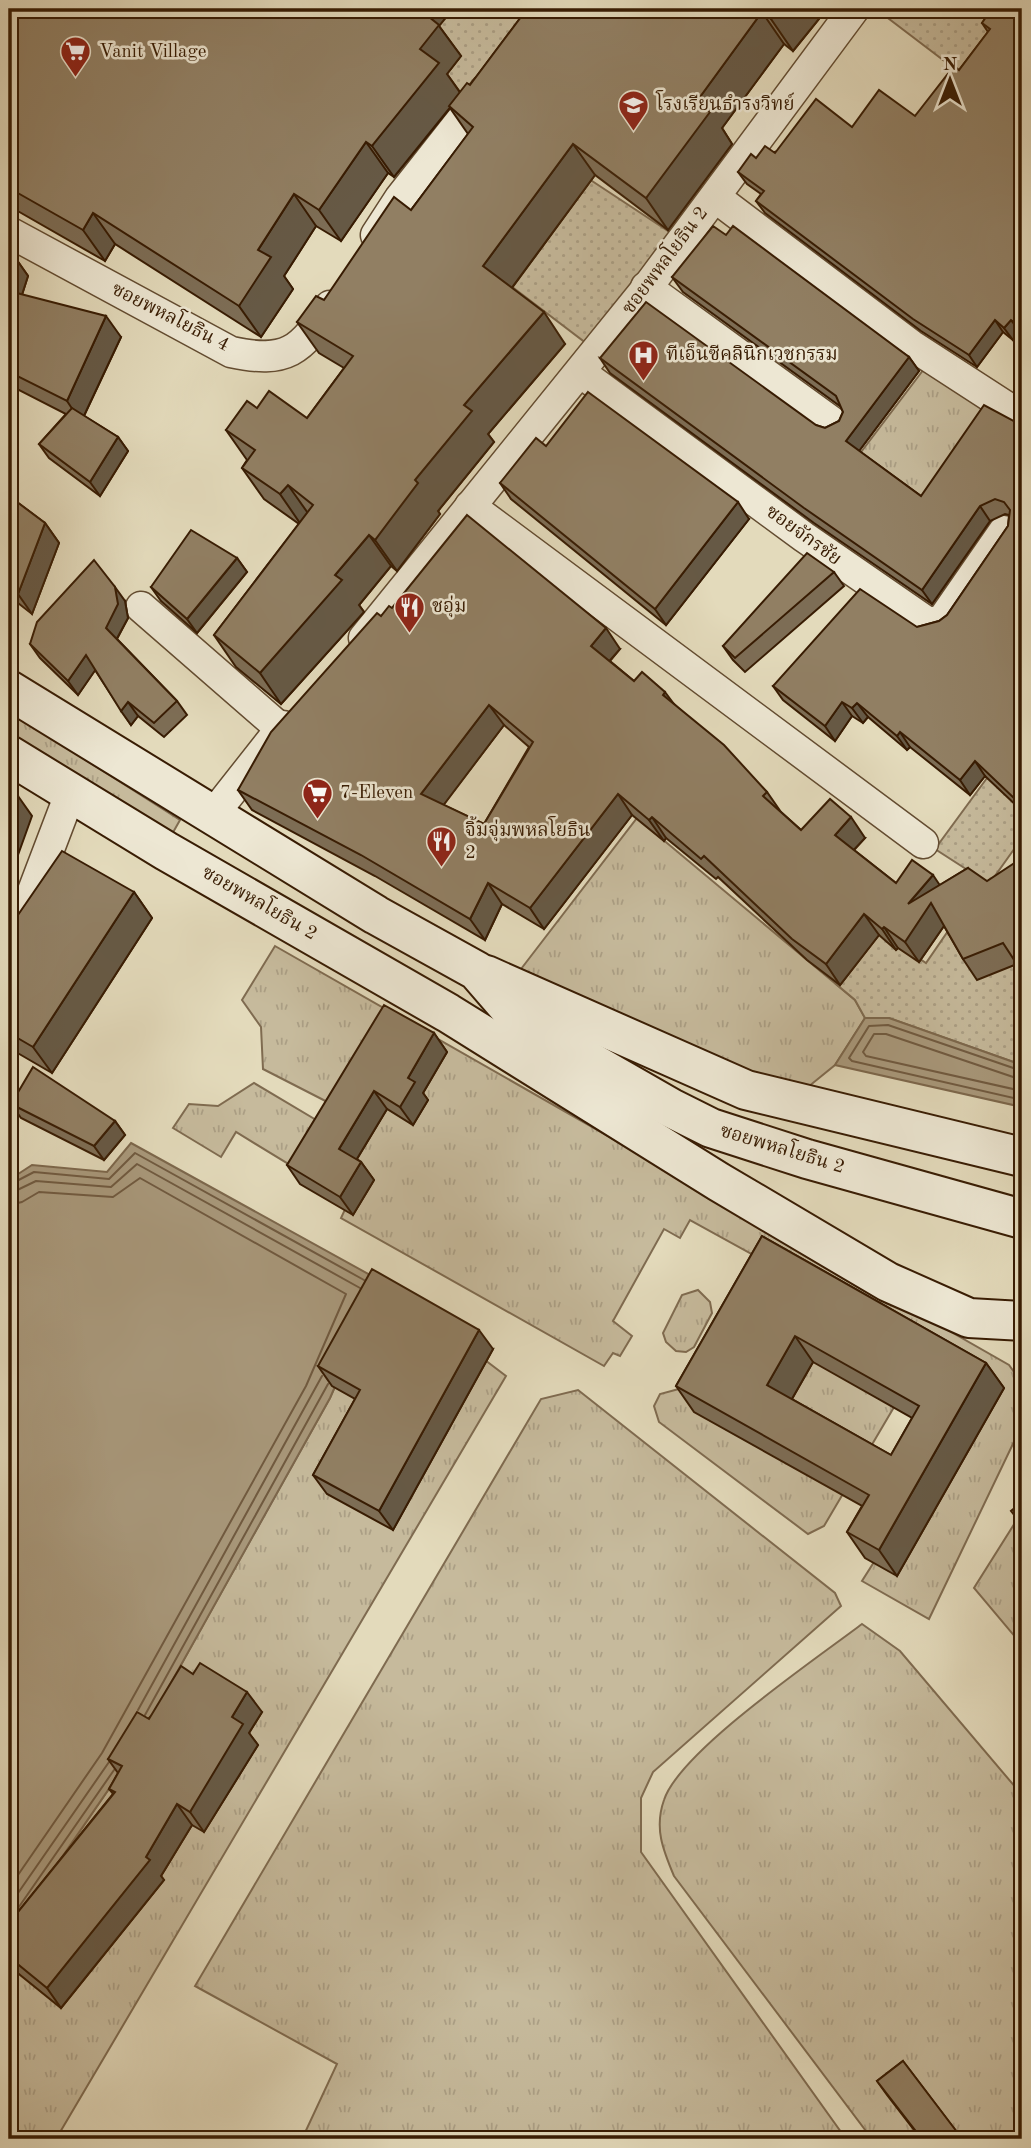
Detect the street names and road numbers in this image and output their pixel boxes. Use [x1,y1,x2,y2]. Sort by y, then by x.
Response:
street label: ซอยพหลโยธิน 2 [614,199,712,318]
street label: ซอยพหลโยธิน 4 [108,274,235,356]
street label: ซอยจักรชัย [762,501,845,570]
street label: ซอยพหลโยธิน 2 [198,857,323,945]
street label: ซอยพหลโยธิน 2 [717,1115,849,1178]

